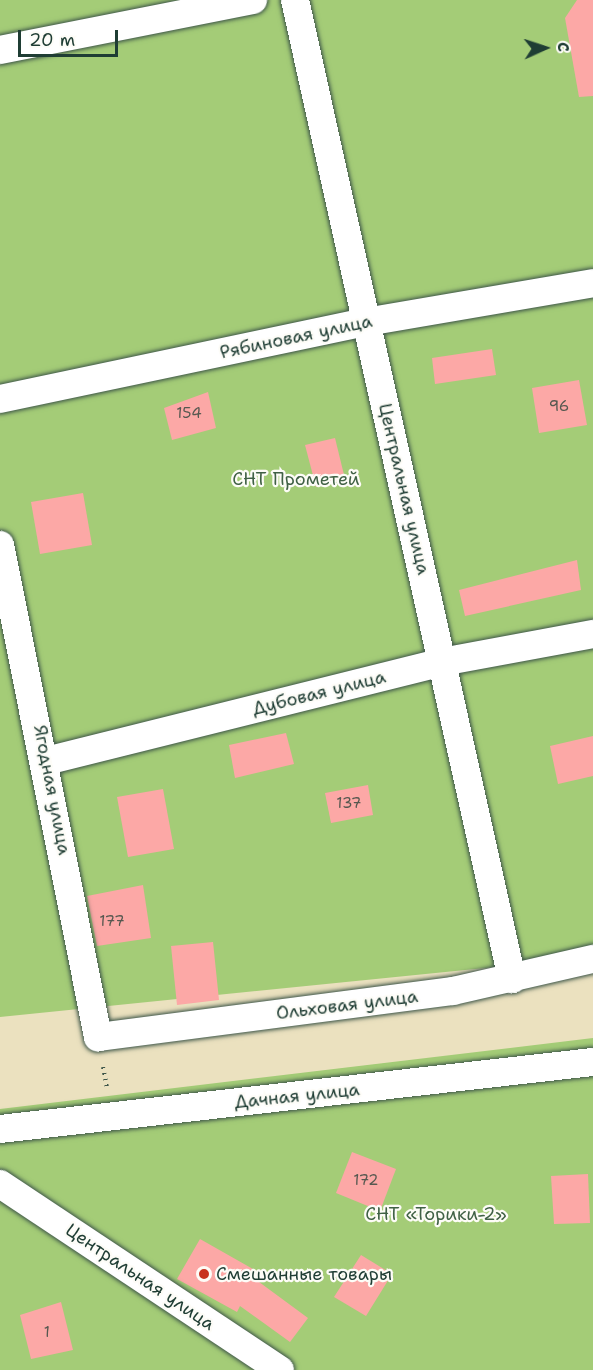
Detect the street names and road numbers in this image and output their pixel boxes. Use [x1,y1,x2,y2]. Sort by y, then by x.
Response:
street label: Рябиновая улица [218,310,374,364]
street label: Центральная улица [374,401,434,577]
street label: Дубовая улица [250,666,388,720]
street label: Ягодная улица [29,723,75,857]
street label: Ольховая улица [275,986,419,1024]
street label: Дачная улица [233,1079,361,1113]
street label: Центральная улица [61,1219,219,1335]

